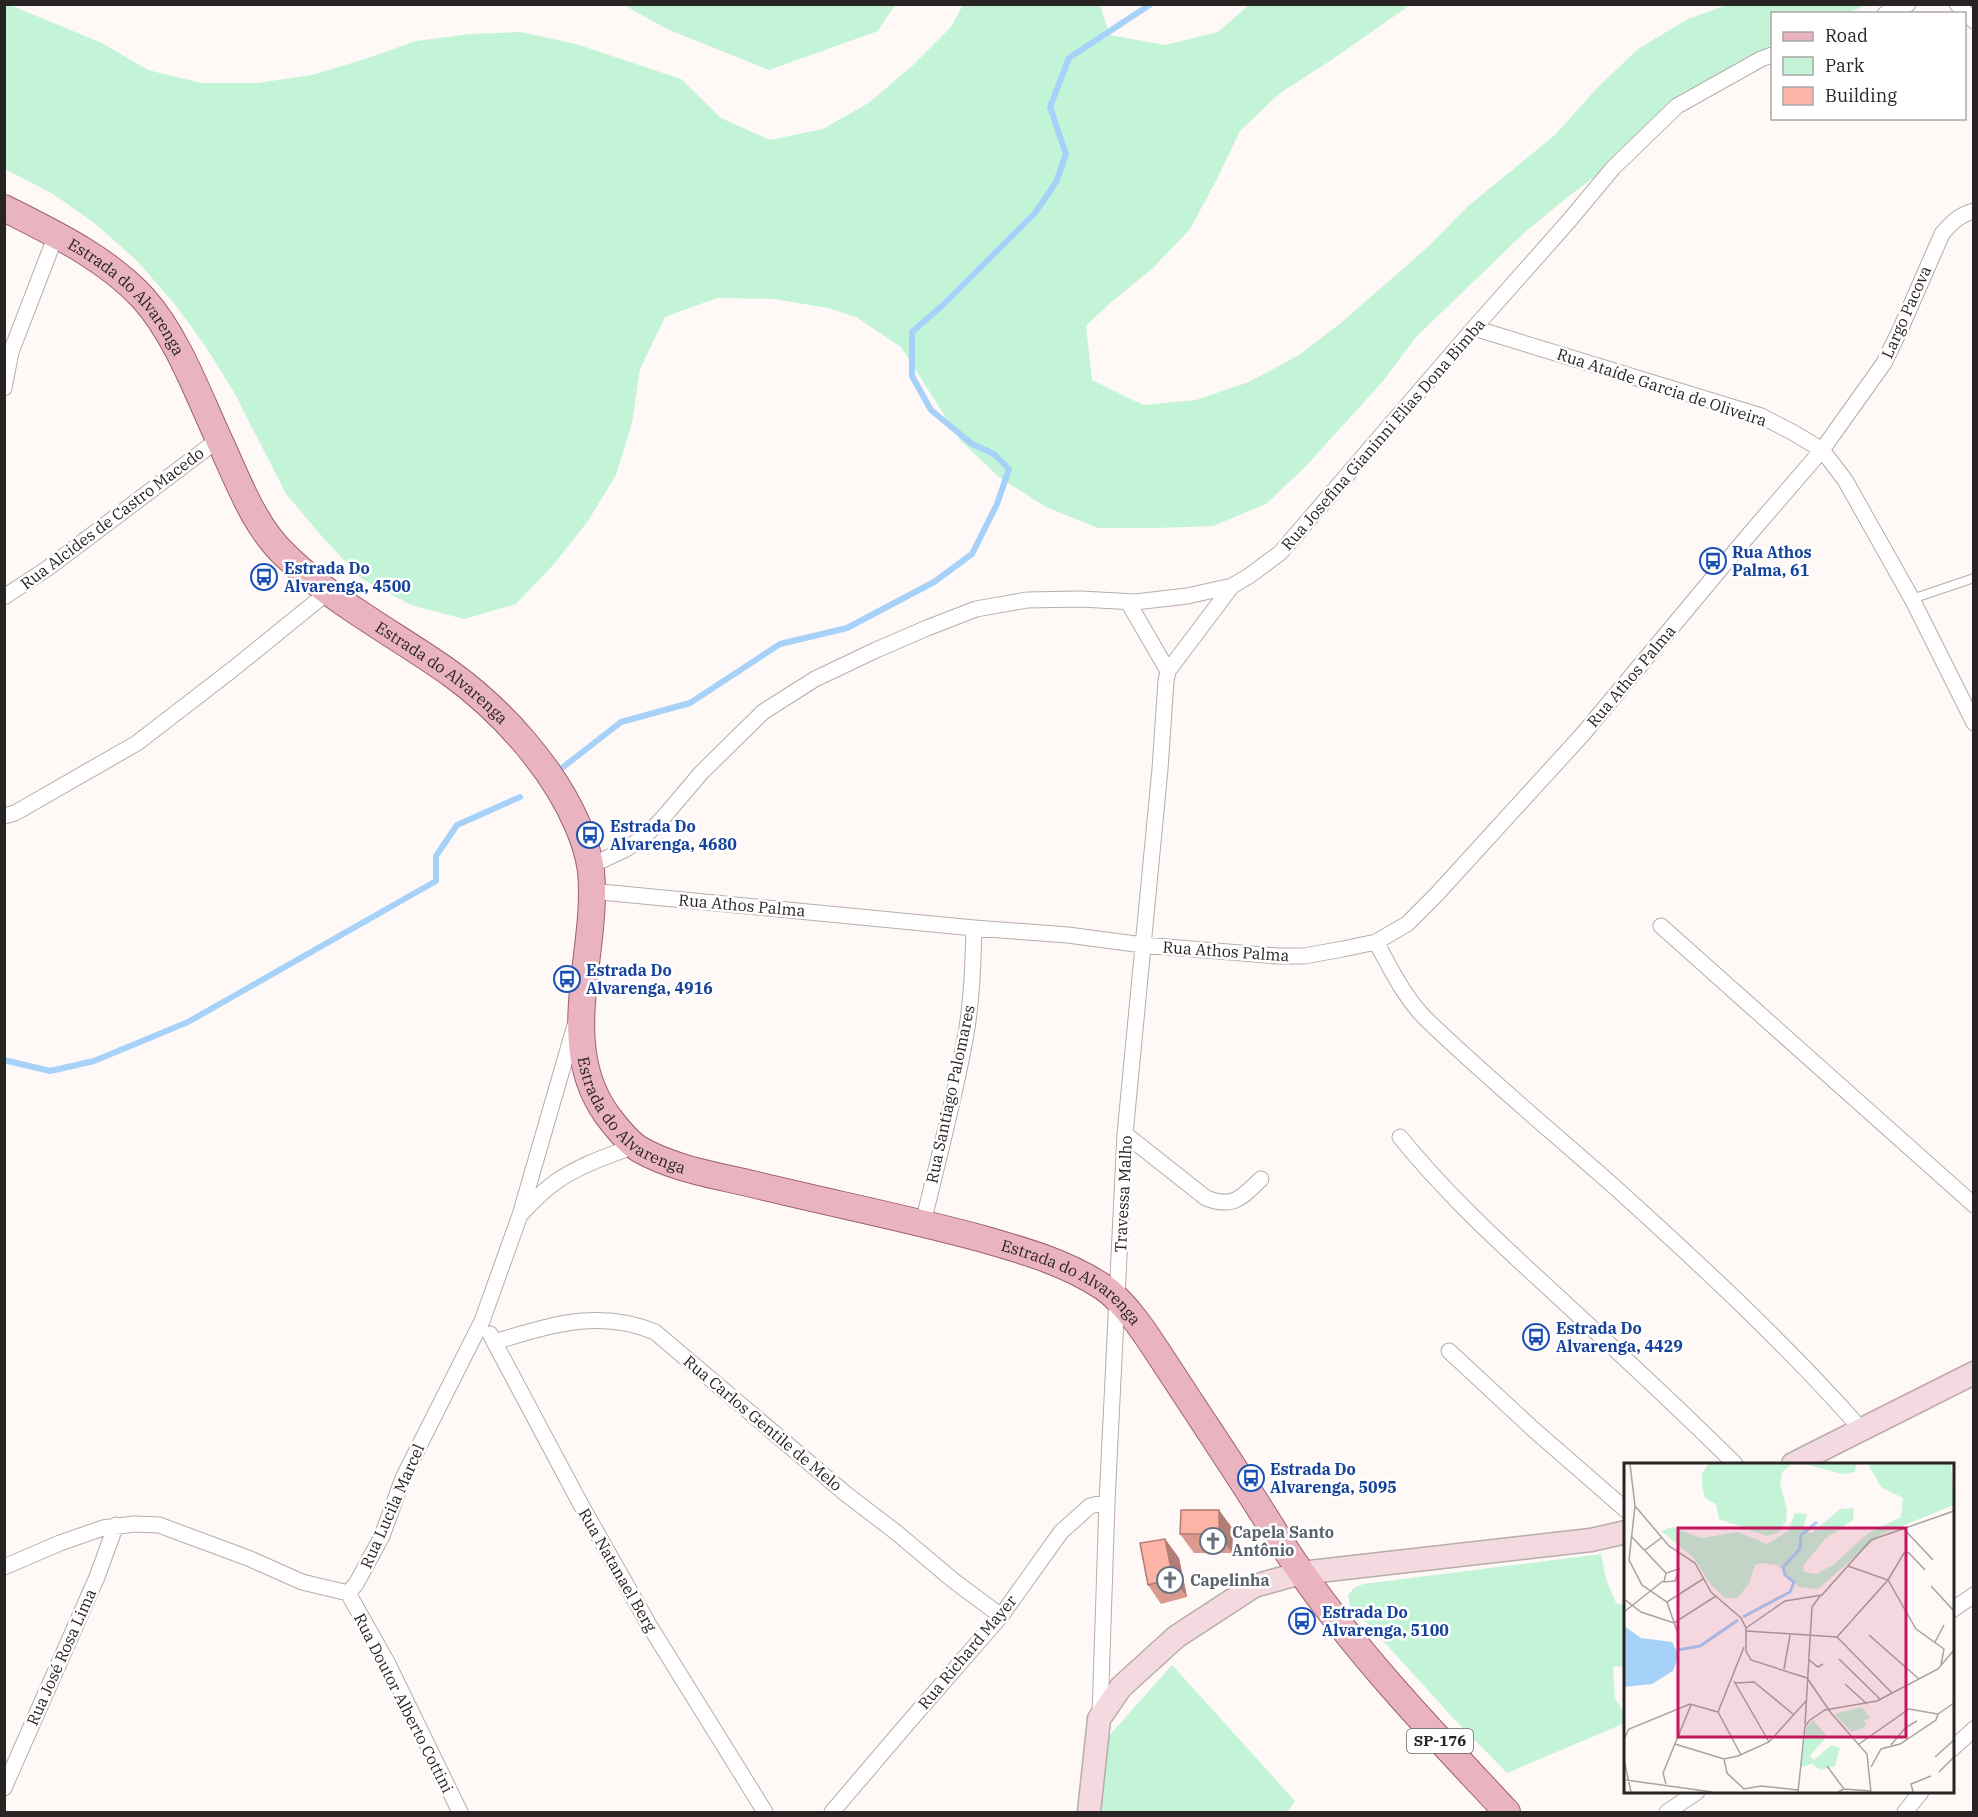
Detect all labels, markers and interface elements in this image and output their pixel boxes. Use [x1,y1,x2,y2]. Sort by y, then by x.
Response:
legend [1771,12,1966,120]
text: Road [1825,24,1868,47]
text: Park [1825,54,1865,77]
text: Building [1825,84,1897,107]
street label: Estrada do Alvarenga [64,234,189,359]
street label: Largo Pacova [1877,262,1935,361]
street label: Rua Josefina Gianinni Elias Dona Bimba [1277,314,1489,554]
street label: Rua Ataíde Garcia de Oliveira [1554,344,1770,431]
street label: Rua Alcides de Castro Macedo [16,443,208,593]
place label: Rua Athos Palma, 61 [1732,542,1812,580]
bus stop icon: Rua Athos Palma, 61 [1698,546,1728,576]
place label: Estrada Do Alvarenga, 4500 [284,558,411,596]
bus stop icon: Estrada Do Alvarenga, 4500 [249,562,279,592]
street label: Estrada do Alvarenga [372,617,512,728]
street label: Rua Athos Palma [1582,621,1680,731]
place label: Estrada Do Alvarenga, 4680 [610,816,737,854]
bus stop icon: Estrada Do Alvarenga, 4680 [575,820,605,850]
street label: Rua Athos Palma [678,889,807,921]
street label: Rua Athos Palma [1162,937,1290,965]
place label: Estrada Do Alvarenga, 4916 [586,960,713,998]
bus stop icon: Estrada Do Alvarenga, 4916 [552,964,582,994]
street label: Rua Santiago Palomares [921,1003,979,1185]
street label: Estrada do Alvarenga [574,1055,688,1178]
street label: Travessa Malho [1110,1135,1136,1253]
street label: Estrada do Alvarenga [999,1235,1146,1329]
place label: Estrada Do Alvarenga, 4429 [1556,1318,1683,1356]
bus stop icon: Estrada Do Alvarenga, 4429 [1521,1322,1551,1352]
street label: Rua Carlos Gentile de Melo [680,1351,846,1495]
street label: Rua Lucila Marcel [356,1441,428,1571]
place label: Estrada Do Alvarenga, 5095 [1270,1459,1397,1497]
bus stop icon: Estrada Do Alvarenga, 5095 [1236,1463,1266,1493]
inset map [1624,1463,1954,1793]
street label: Rua Natanael Berg [574,1505,662,1636]
place label: Capela Santo Antônio [1232,1522,1334,1560]
church icon: Capela Santo Antônio [1198,1526,1228,1556]
church icon: Capelinha [1155,1565,1185,1595]
place label: Capelinha [1190,1570,1270,1590]
street label: Rua José Rosa Lima [22,1585,100,1728]
street label: Rua Richard Mayer [913,1591,1021,1713]
place label: Estrada Do Alvarenga, 5100 [1322,1602,1449,1640]
bus stop icon: Estrada Do Alvarenga, 5100 [1287,1606,1317,1636]
street label: Rua Doutor Alberto Cottini [350,1610,458,1796]
road number: SP-176 [1407,1729,1473,1753]

